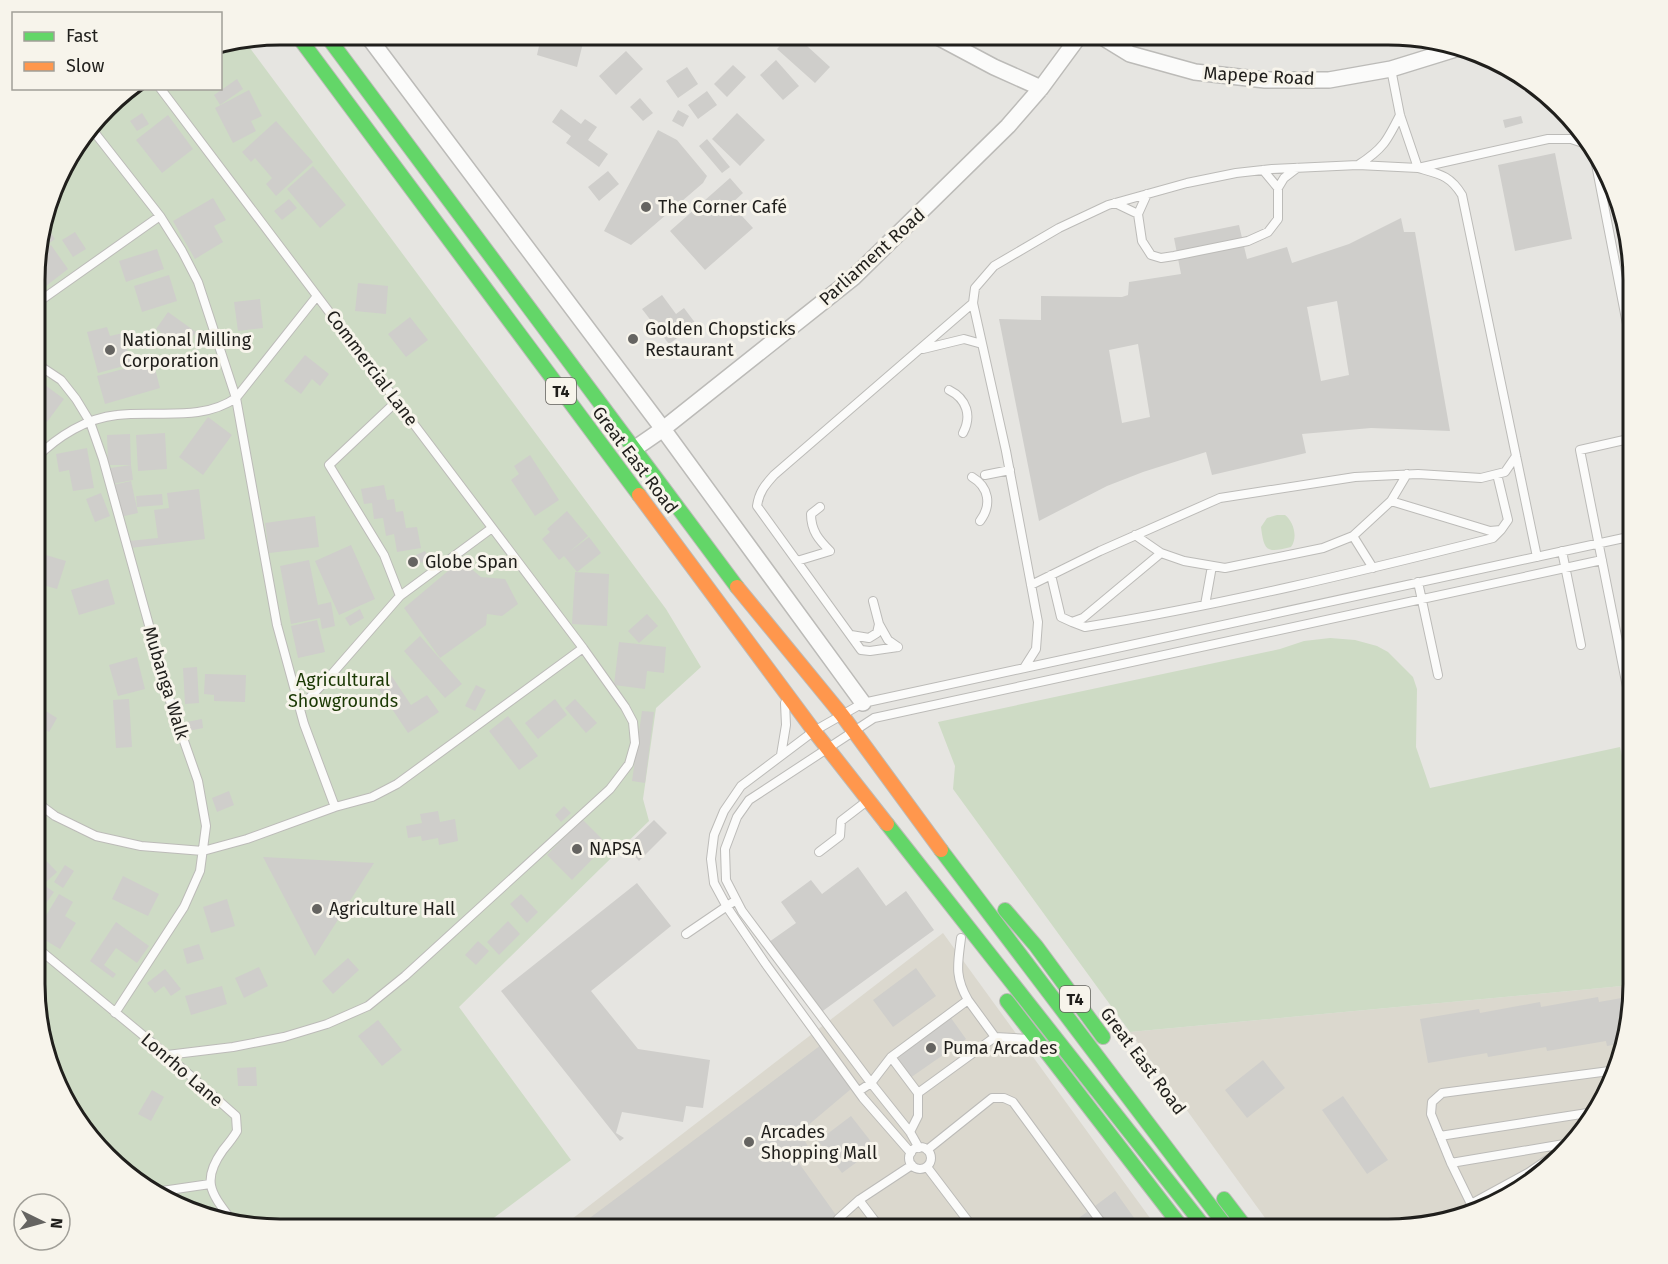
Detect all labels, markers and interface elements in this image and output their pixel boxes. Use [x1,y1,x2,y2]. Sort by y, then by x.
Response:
legend [12,12,222,90]
text: Fast [66,25,99,47]
text: Slow [66,55,105,77]
street label: Mapepe Road [1203,62,1315,90]
place label: The Corner Café [658,196,787,218]
marker: The Corner Café [639,200,653,214]
street label: Parliament Road [815,204,929,310]
street label: Commercial Lane [321,306,423,430]
place label: Golden Chopsticks Restaurant [645,318,796,361]
place label: National Milling Corporation [122,329,252,372]
marker: Golden Chopsticks Restaurant [626,332,640,346]
marker: National Milling Corporation [103,343,117,357]
road number: T4 [546,378,576,404]
street label: Great East Road [587,402,683,518]
place label: Globe Span [425,551,518,573]
marker: Globe Span [406,555,420,569]
street label: Mubanga Walk [138,624,194,743]
park label: Agricultural Showgrounds [288,669,398,712]
place label: NAPSA [589,838,642,860]
marker: NAPSA [570,842,584,856]
place label: Agriculture Hall [329,898,455,920]
marker: Agriculture Hall [310,902,324,916]
road number: T4 [1060,986,1090,1012]
street label: Great East Road [1095,1003,1191,1119]
street label: Lonrho Lane [137,1028,227,1112]
place label: Puma Arcades [943,1037,1057,1059]
marker: Puma Arcades [924,1041,938,1055]
place label: Arcades Shopping Mall [761,1121,877,1164]
marker: Arcades Shopping Mall [742,1135,756,1149]
north arrow [12,1192,72,1252]
text: N [47,1217,66,1229]

